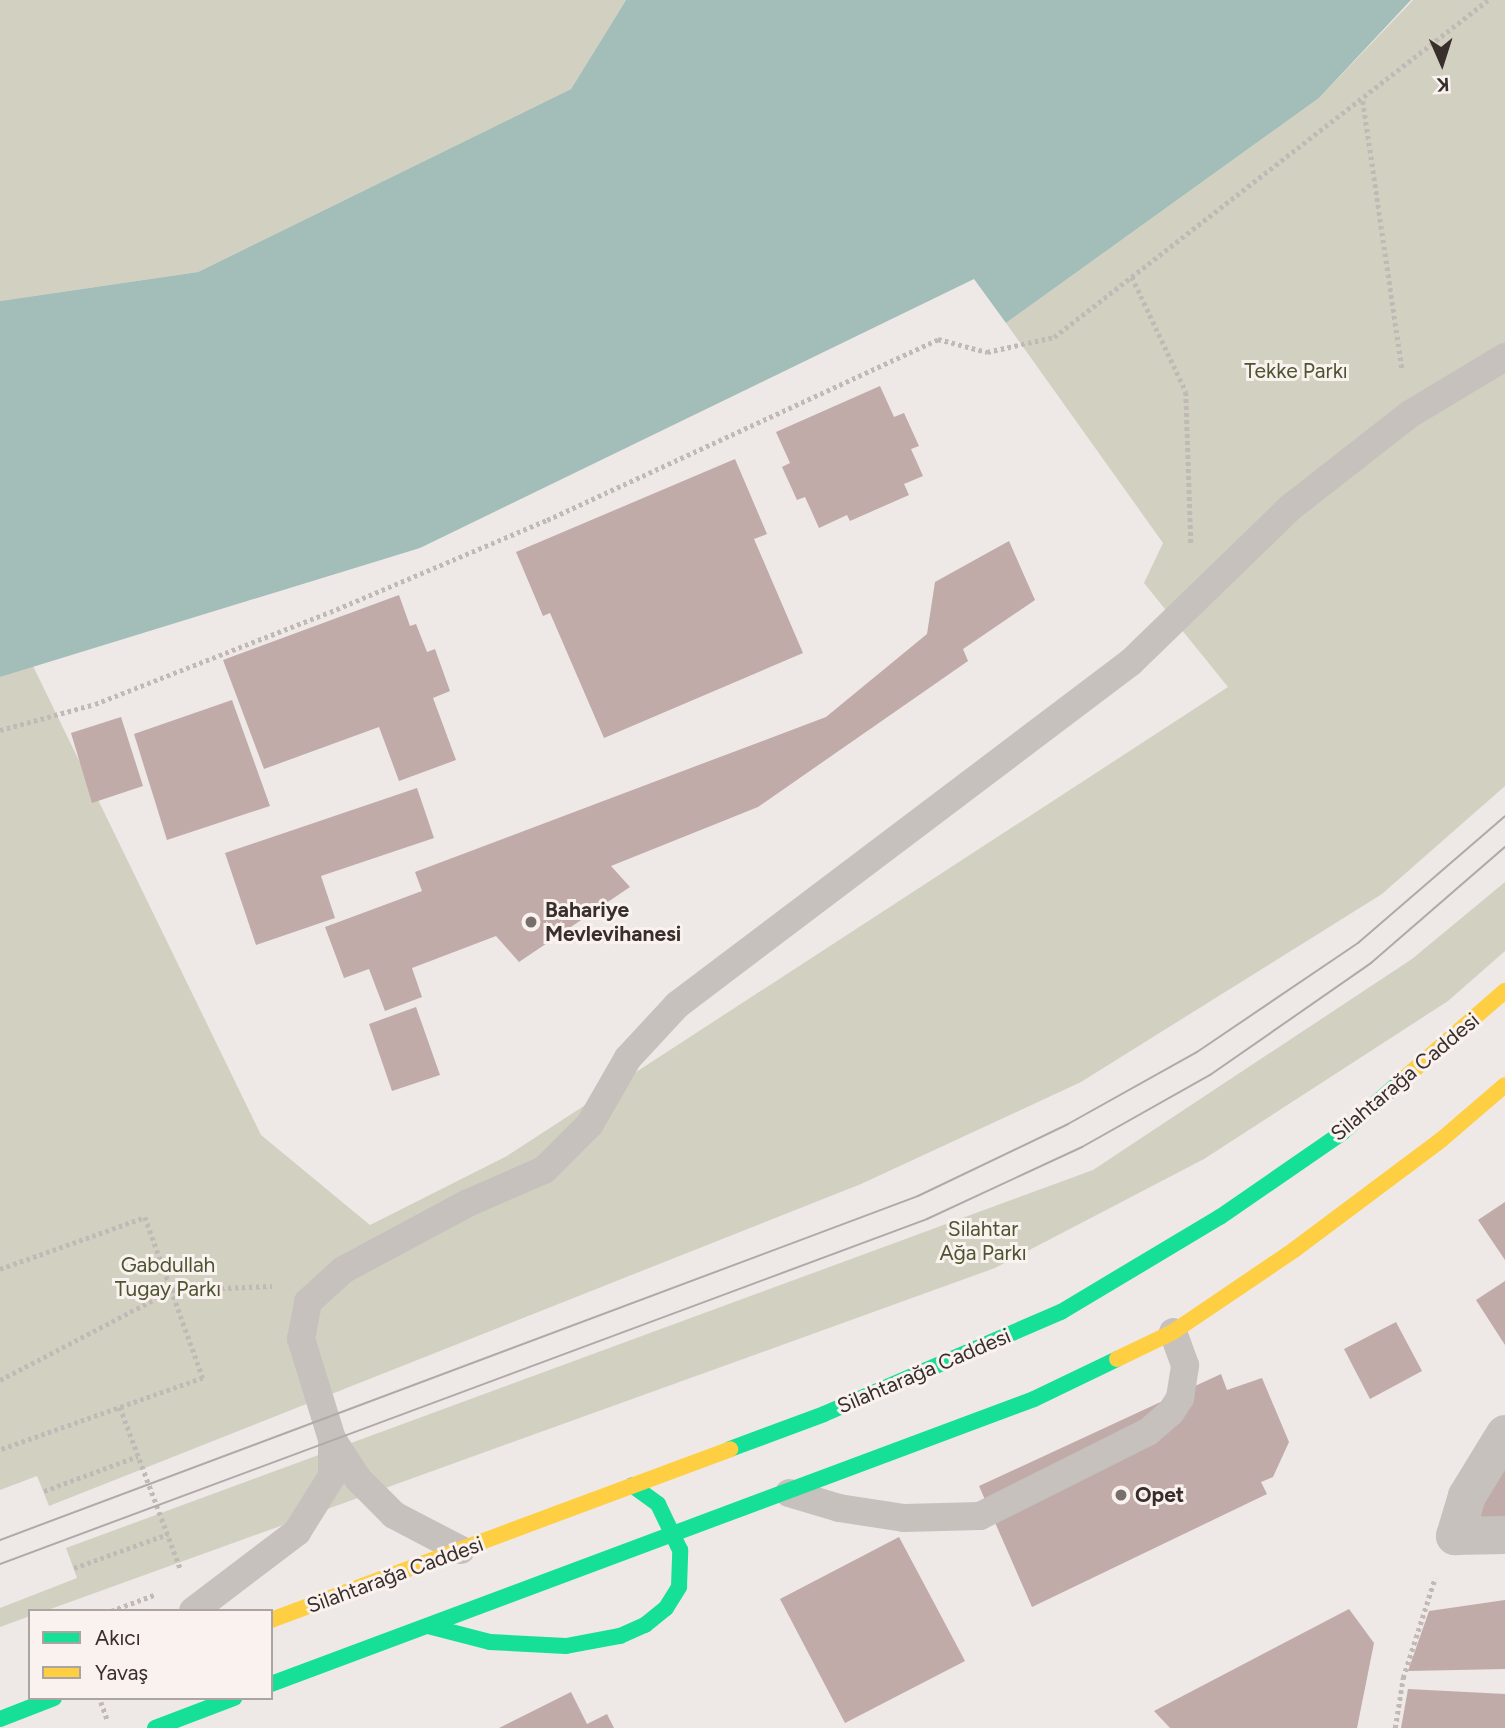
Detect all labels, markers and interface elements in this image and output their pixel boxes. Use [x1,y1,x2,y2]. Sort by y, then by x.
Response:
north arrow [1407,28,1477,98]
text: K [1436,73,1450,96]
park label: Tekke Parkı [1244,358,1348,384]
place label: Bahariye Mevlevihanesi [545,897,681,947]
marker: Bahariye Mevlevihanesi [523,914,539,930]
street label: Silahtarağa Caddesi [1326,1008,1484,1146]
park label: Silahtar Ağa Parkı [939,1216,1027,1266]
park label: Gabdullah Tugay Parkı [115,1252,221,1302]
street label: Silahtarağa Caddesi [833,1323,1015,1419]
place label: Opet [1135,1482,1184,1508]
marker: Opet [1113,1487,1129,1503]
street label: Silahtarağa Caddesi [303,1531,487,1619]
legend [28,1609,273,1700]
text: Akıcı [95,1625,141,1650]
text: Yavaş [95,1660,148,1685]

